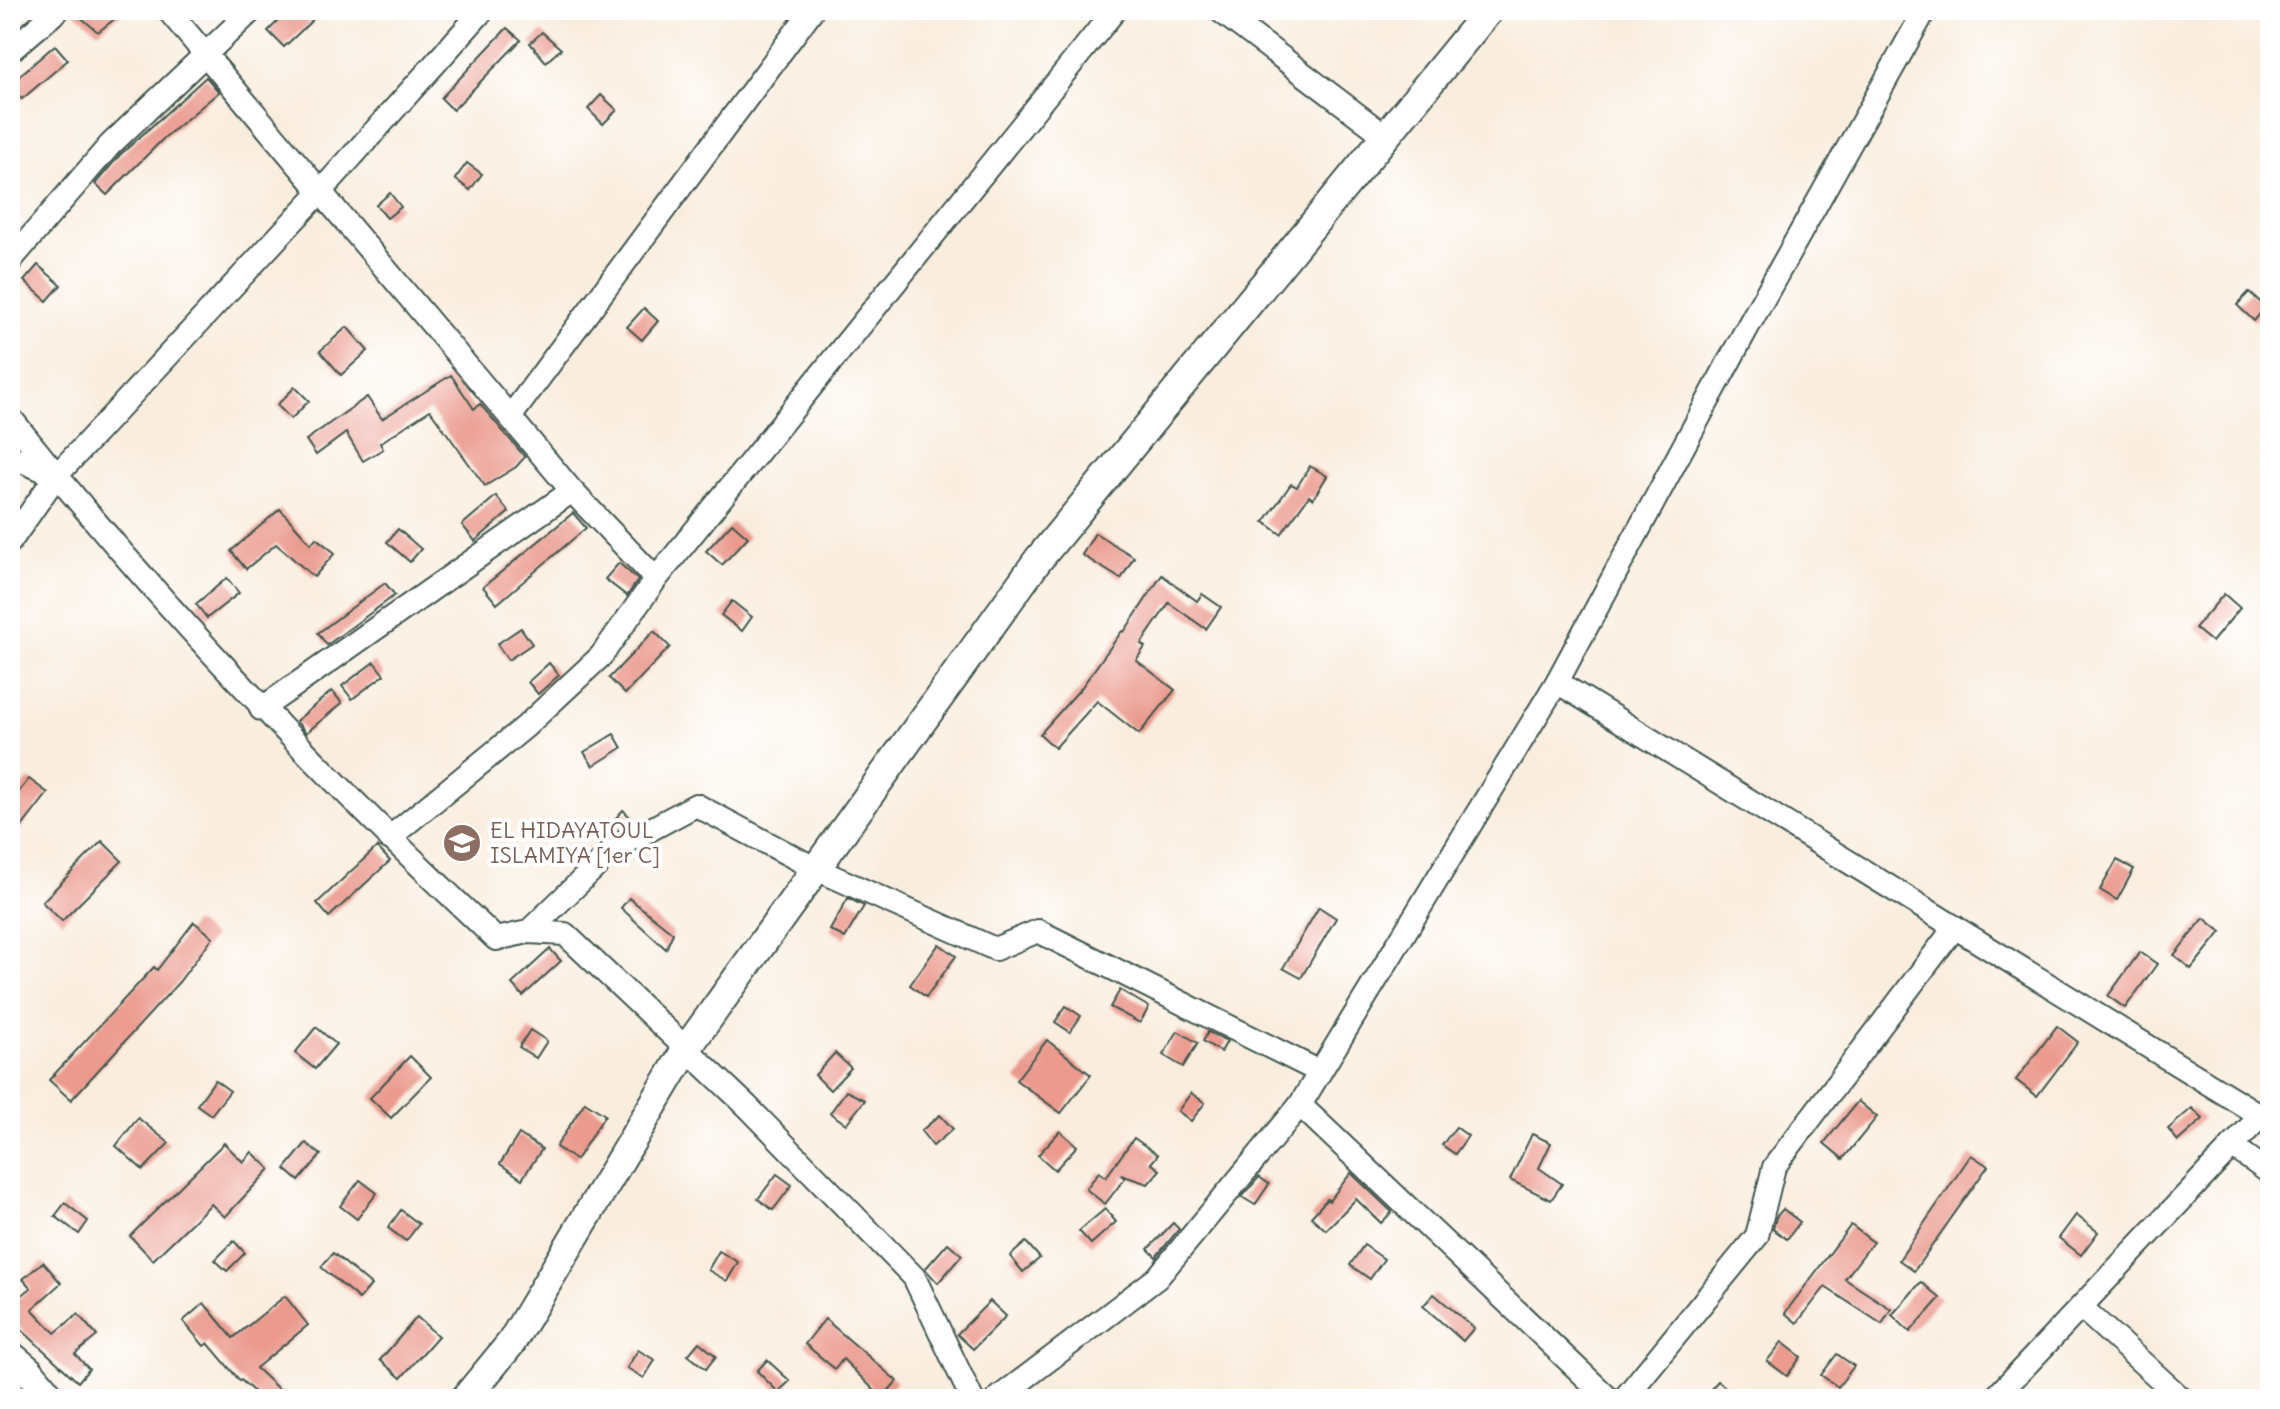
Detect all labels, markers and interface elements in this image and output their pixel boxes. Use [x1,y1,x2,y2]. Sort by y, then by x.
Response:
place label: EL HIDAYATOUL ISLAMIYA [1er C] [490,816,660,869]
school or university icon: EL HIDAYATOUL ISLAMIYA [1er C] [441,822,483,864]

